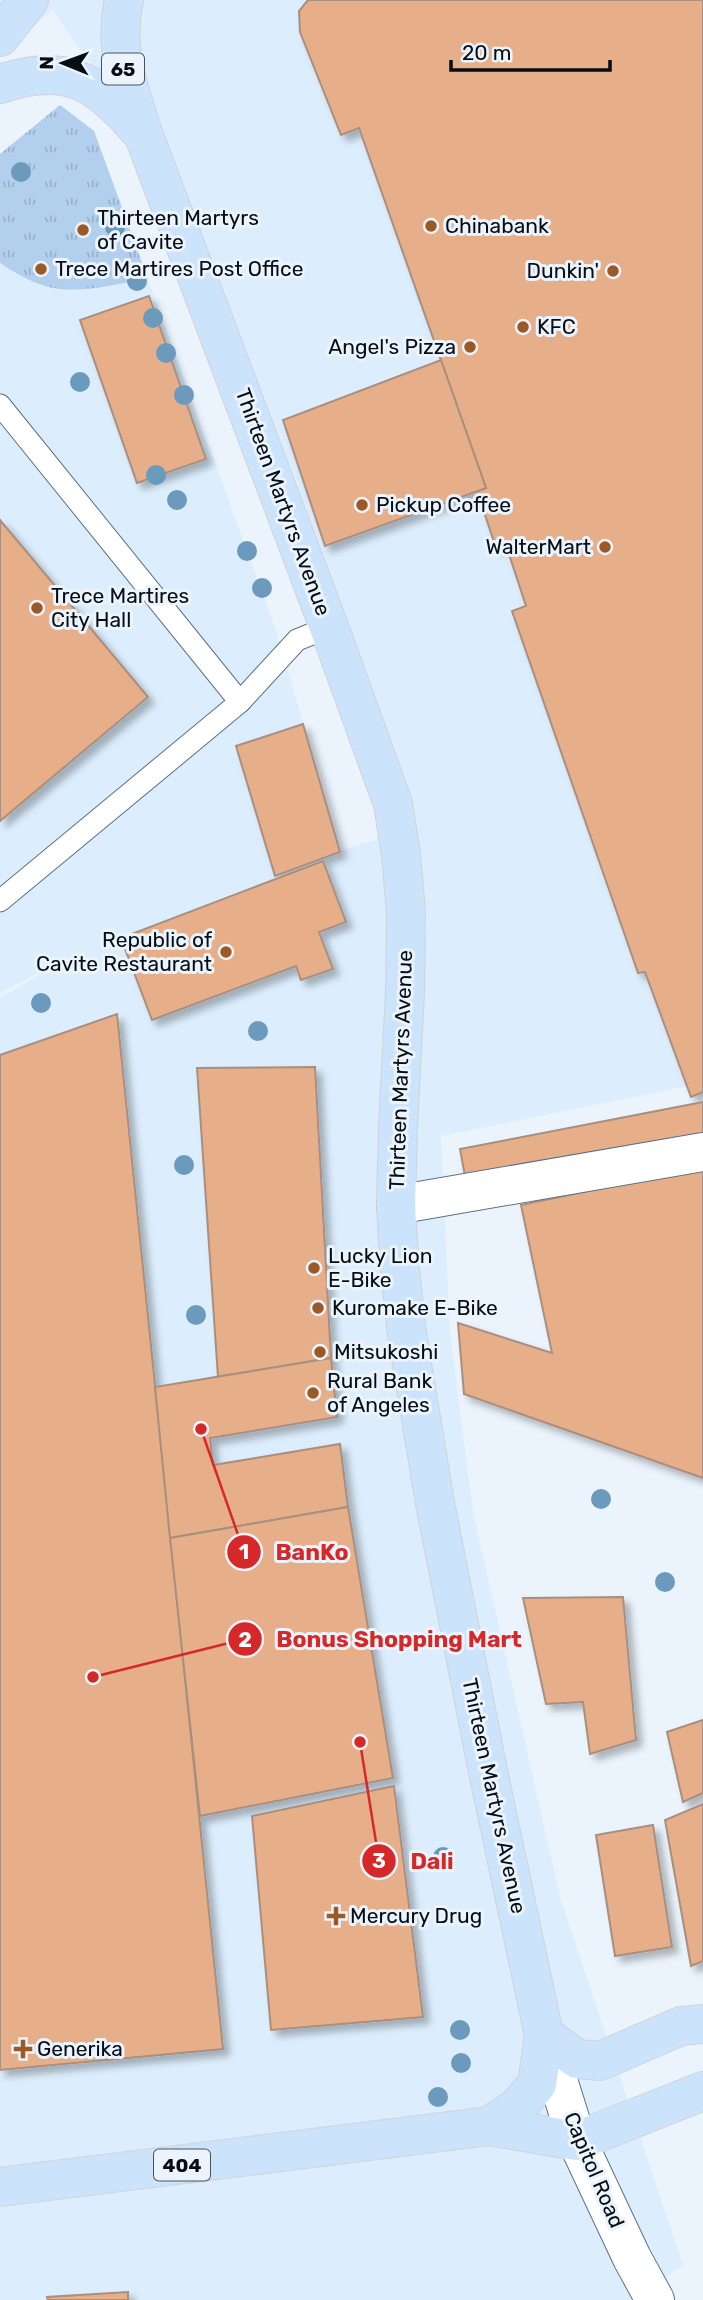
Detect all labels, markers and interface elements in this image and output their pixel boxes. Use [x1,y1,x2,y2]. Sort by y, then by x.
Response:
north arrow [28,28,98,98]
scale bar [451,28,610,72]
text: 20 m [462,40,511,65]
road number: 65 [102,54,144,85]
text: N [35,56,58,70]
place label: Thirteen Martyrs of Cavite [97,205,259,254]
place label: Chinabank [445,213,549,238]
marker: Chinabank [423,218,439,234]
marker: Thirteen Martyrs of Cavite [75,222,91,238]
place label: Trece Martires Post Office [55,256,303,281]
place label: Dunkin' [527,258,599,283]
marker: Trece Martires Post Office [33,261,49,277]
marker: Dunkin' [605,263,621,279]
place label: KFC [537,314,576,339]
marker: KFC [515,319,531,335]
place label: Angel's Pizza [328,334,456,359]
marker: Angel's Pizza [462,339,478,355]
street label: Thirteen Martyrs Avenue [231,385,336,619]
place label: Pickup Coffee [376,492,511,517]
marker: Pickup Coffee [354,497,370,513]
place label: WalterMart [486,534,591,559]
marker: WalterMart [597,539,613,555]
place label: Trece Martires City Hall [51,583,189,632]
marker: Trece Martires City Hall [29,600,45,616]
place label: Republic of Cavite Restaurant [36,927,212,976]
marker: Republic of Cavite Restaurant [218,944,234,960]
street label: Thirteen Martyrs Avenue [384,950,417,1190]
place label: Lucky Lion E-Bike [328,1243,432,1292]
marker: Lucky Lion E-Bike [306,1260,322,1276]
place label: Kuromake E-Bike [332,1295,498,1320]
marker: Kuromake E-Bike [310,1300,326,1316]
place label: Mitsukoshi [334,1339,438,1364]
marker: Mitsukoshi [312,1344,328,1360]
place label: Rural Bank of Angeles [327,1368,432,1417]
marker: Rural Bank of Angeles [305,1385,321,1401]
callout: BanKo [227,1530,363,1574]
text: BanKo [275,1538,349,1566]
text: 1 [239,1539,249,1564]
callout: Bonus Shopping Mart [227,1617,536,1661]
text: Bonus Shopping Mart [276,1625,522,1653]
text: 2 [238,1627,252,1652]
street label: Thirteen Martyrs Avenue [457,1676,532,1916]
callout: Dali [362,1839,468,1883]
text: Dali [410,1847,454,1875]
text: 3 [372,1848,386,1873]
place label: Mercury Drug [350,1903,482,1928]
marker: Mercury Drug [328,1908,344,1924]
place label: Generika [37,2036,123,2061]
marker: Generika [15,2041,31,2057]
street label: Capitol Road [559,2108,630,2232]
road number: 404 [154,2150,210,2180]

